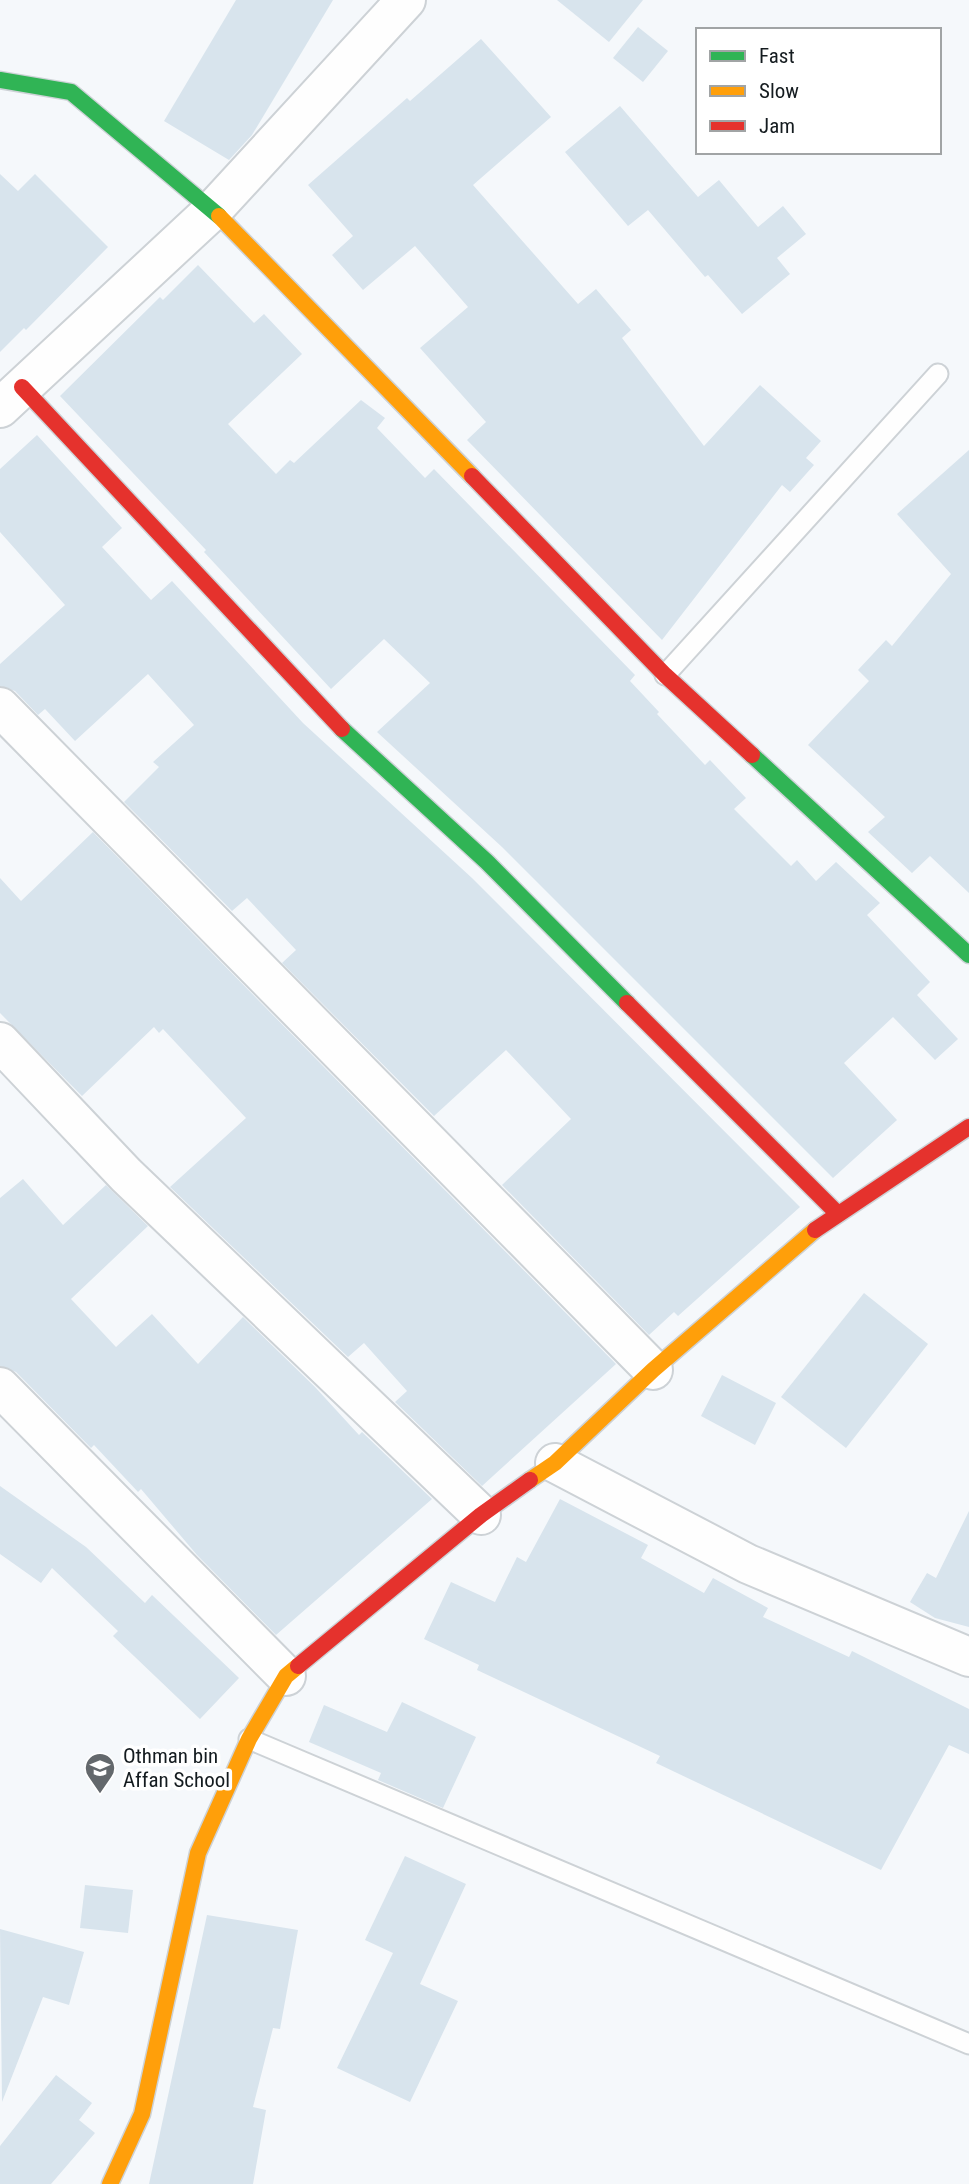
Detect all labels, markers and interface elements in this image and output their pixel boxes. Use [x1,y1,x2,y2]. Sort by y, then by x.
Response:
legend [696,28,941,154]
text: Fast [759,44,795,68]
text: Slow [759,79,799,103]
text: Jam [759,114,795,138]
place label: Othman bin Affan School [123,1744,230,1792]
school or university icon: Othman bin Affan School [83,1751,117,1795]

